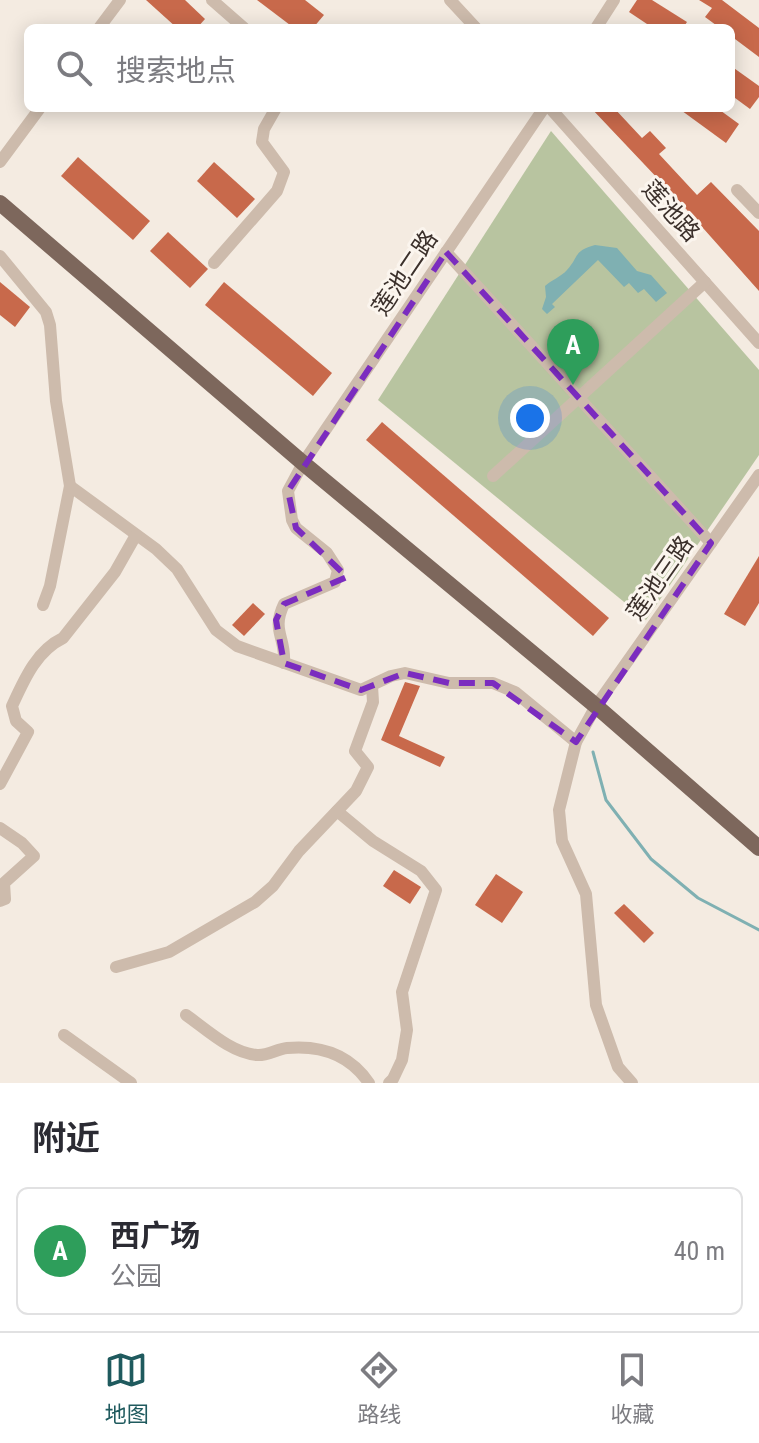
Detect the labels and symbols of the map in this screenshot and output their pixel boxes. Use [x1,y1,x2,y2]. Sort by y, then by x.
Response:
street label: 莲池路 [637,175,705,247]
street label: 莲池二路 [367,225,443,321]
pin: A [547,319,599,385]
your location [510,398,550,438]
street label: 莲池三路 [621,531,699,625]

